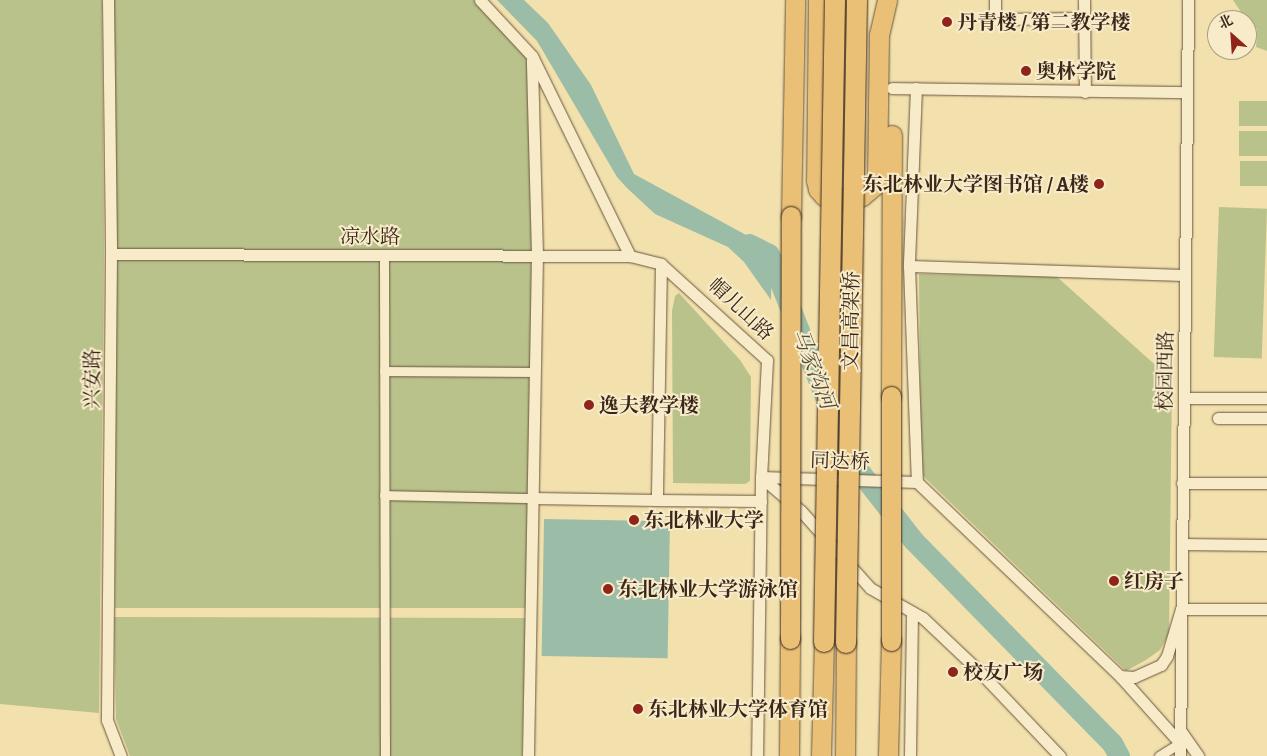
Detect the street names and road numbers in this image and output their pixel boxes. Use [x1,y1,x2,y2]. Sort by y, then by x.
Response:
street label: 凉水路 [340,224,400,248]
street label: 文昌高架桥 [838,271,864,371]
street label: 帽儿山路 [704,273,778,345]
street label: 校园西路 [1152,331,1178,411]
street label: 兴安路 [80,349,104,409]
street label: 同达桥 [810,448,870,474]

